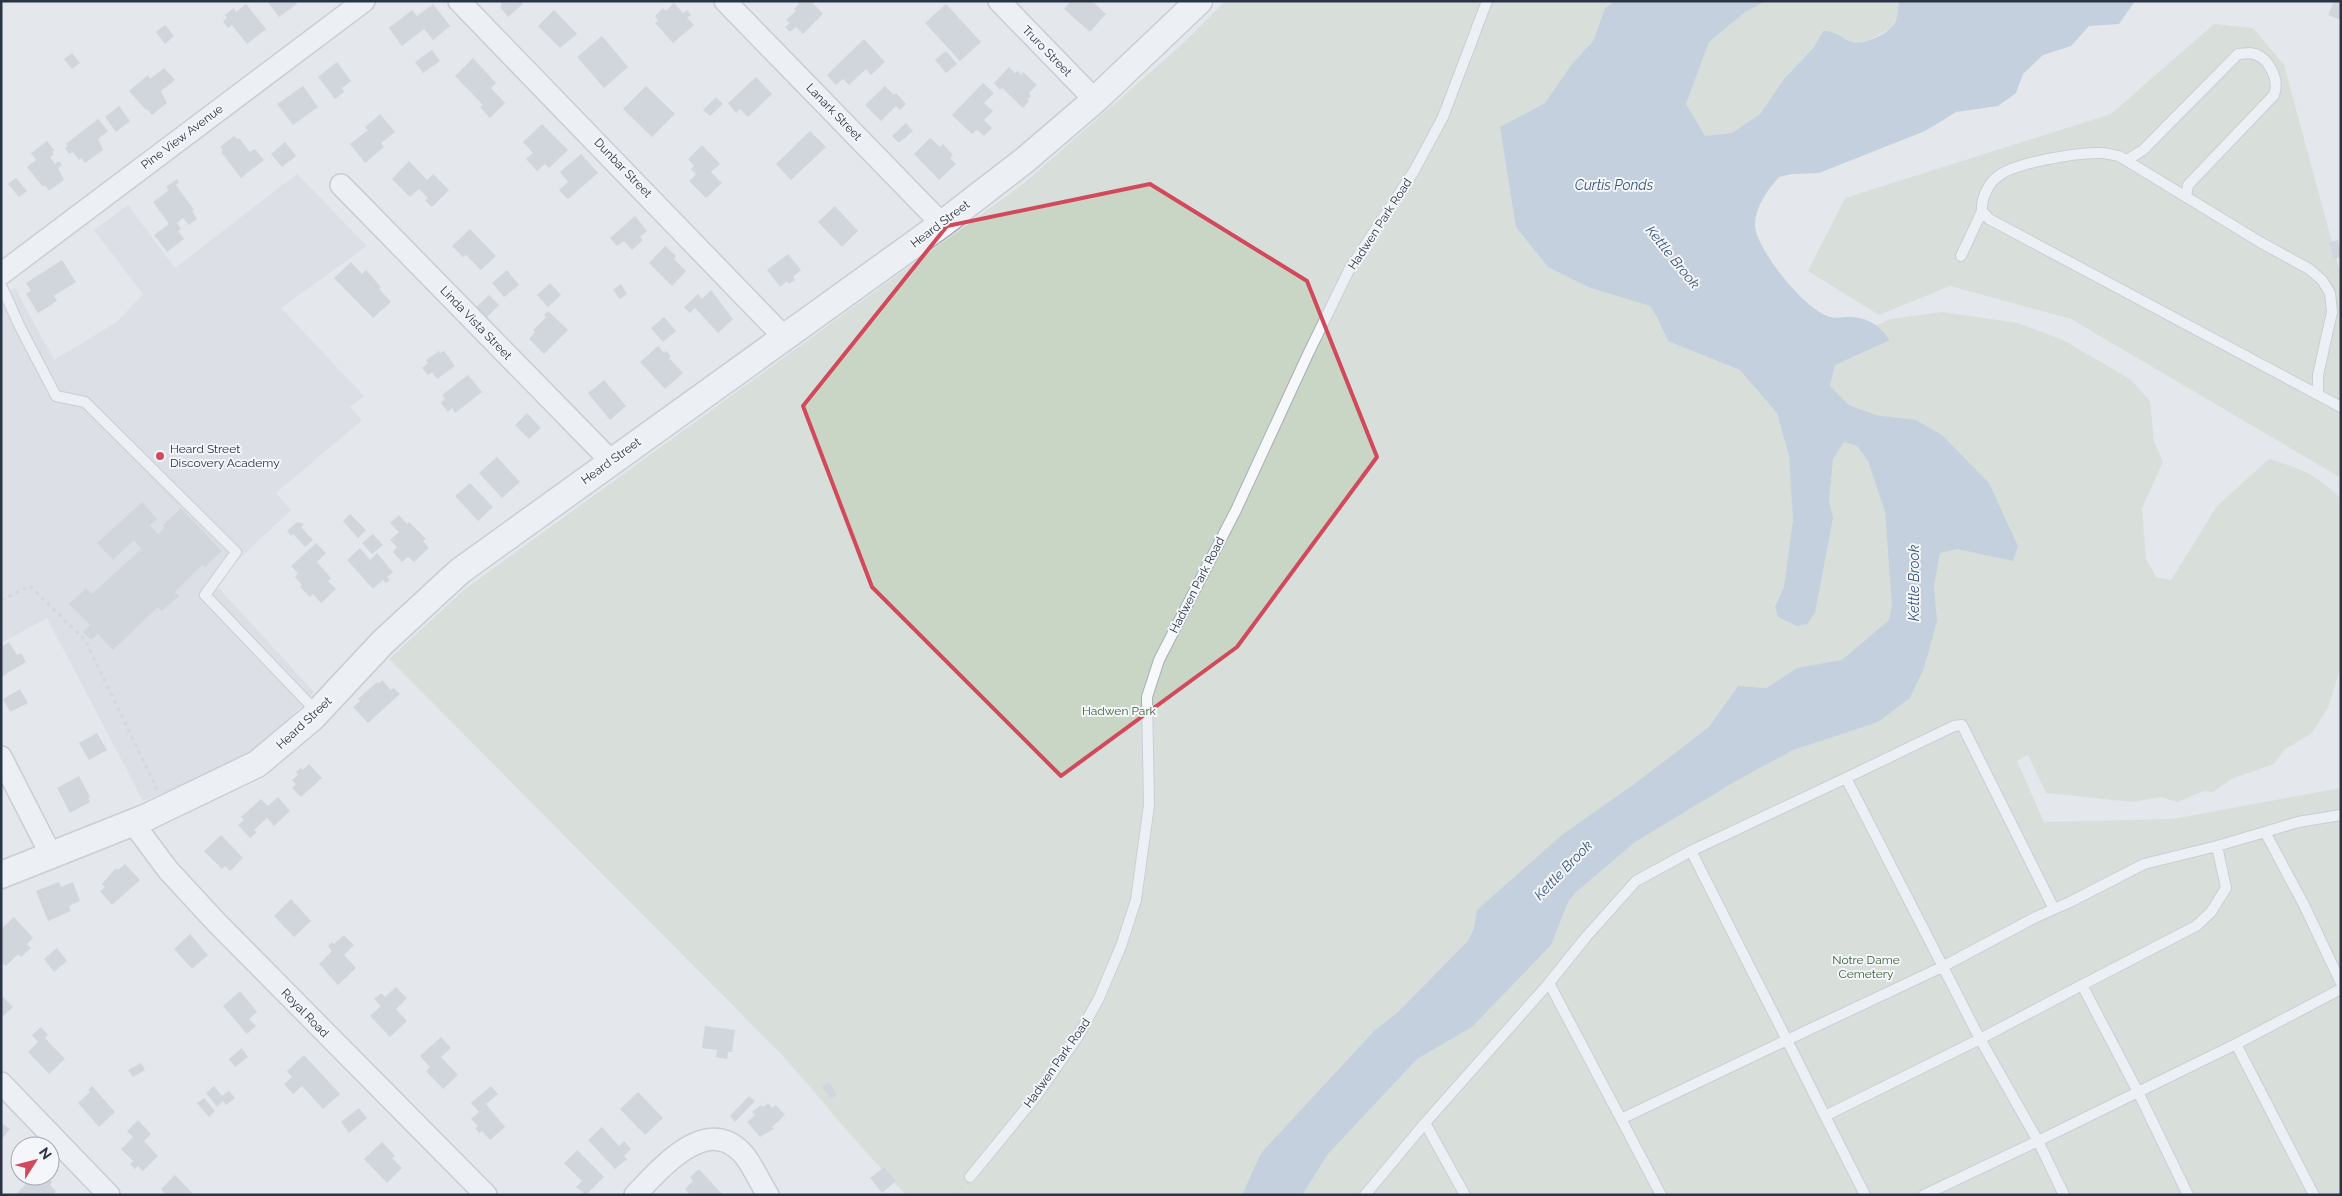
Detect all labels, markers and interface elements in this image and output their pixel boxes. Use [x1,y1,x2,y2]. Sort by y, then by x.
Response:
street label: Truro Street [1019,23,1075,79]
street label: Lanark Street [803,81,865,143]
street label: Pine View Avenue [138,102,226,172]
street label: Dunbar Street [591,135,655,201]
street label: Hadwen Park Road [1345,176,1415,272]
water label: Curtis Ponds [1575,177,1654,193]
street label: Heard Street [908,197,972,251]
water label: Kettle Brook [1643,222,1704,292]
street label: Linda Vista Street [437,283,515,363]
street label: Heard Street [578,435,644,487]
place label: Heard Street Discovery Academy [170,442,280,470]
marker: Heard Street Discovery Academy [154,450,166,462]
street label: Hadwen Park Road [1167,535,1227,635]
water label: Kettle Brook [1906,544,1922,621]
street label: Heard Street [274,694,334,752]
park label: Hadwen Park [1082,704,1157,718]
water label: Kettle Brook [1531,837,1596,903]
park label: Notre Dame Cemetery [1832,953,1900,981]
street label: Royal Road [278,986,332,1040]
street label: Hadwen Park Road [1021,1016,1093,1110]
north arrow [10,1136,60,1186]
text: N [36,1144,55,1162]

